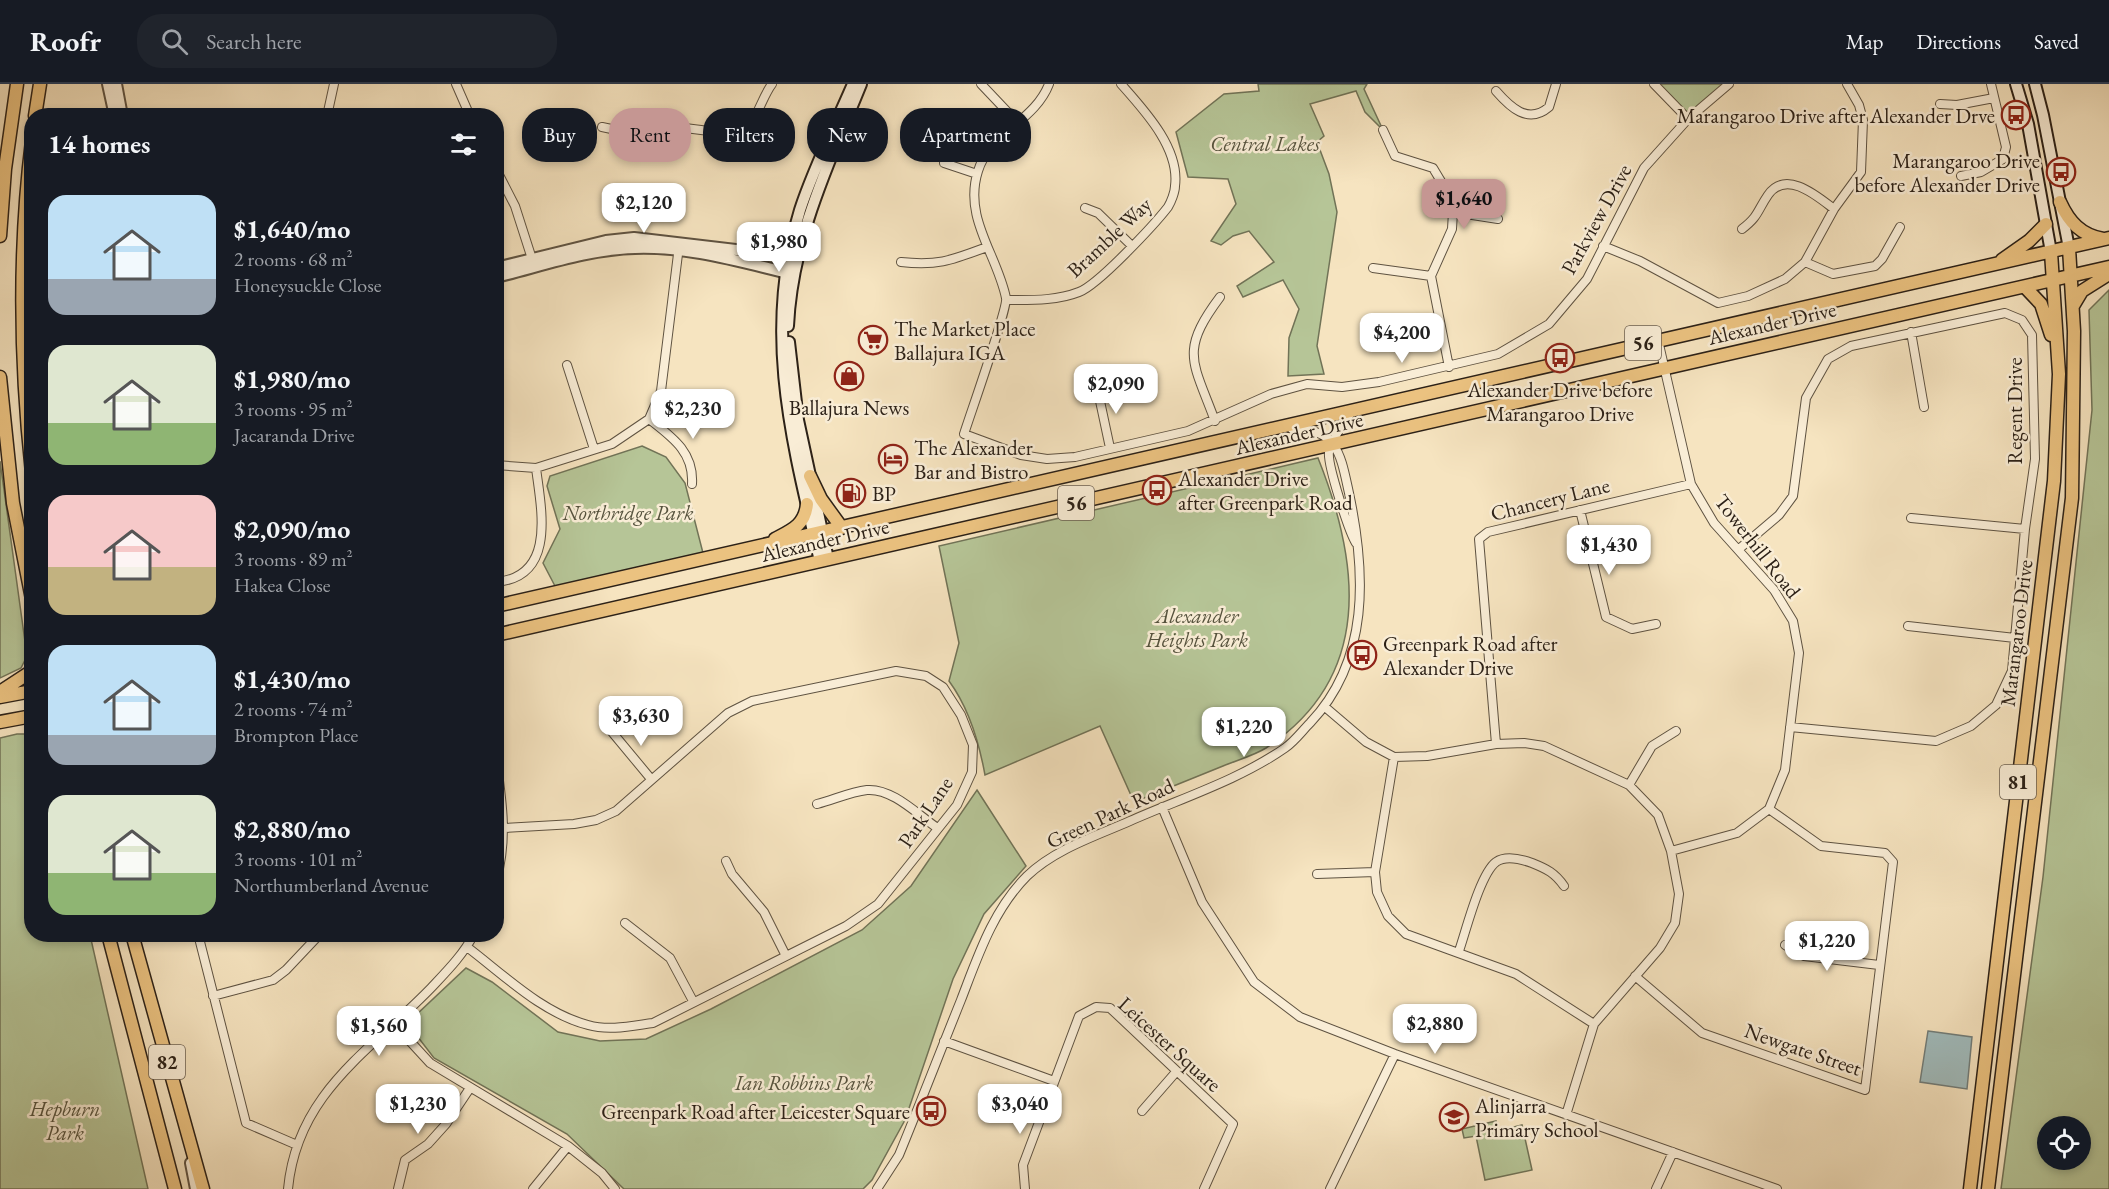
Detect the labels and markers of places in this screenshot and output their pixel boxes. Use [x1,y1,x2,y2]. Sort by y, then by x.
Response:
bus stop icon: Marangaroo Drive after Alexander Drve [2000,99,2032,131]
place label: Marangaroo Drive after Alexander Drve [1677,102,1995,129]
place label: Marangaroo Drive before Alexander Drive [1855,147,2040,198]
bus stop icon: Marangaroo Drive before Alexander Drive [2045,156,2077,188]
pin: $1,640 [1415,179,1513,230]
pin: $2,120 [595,183,693,234]
pin: $1,980 [730,222,828,273]
pin: $4,200 [1353,313,1451,364]
place label: The Market Place Ballajura IGA [894,315,1035,366]
supermarket icon: The Market Place Ballajura IGA [857,324,889,356]
bus stop icon: Alexander Drive before Marangaroo Drive [1544,342,1576,374]
shop icon: Ballajura News [833,360,865,392]
pin: $2,090 [1067,364,1165,415]
place label: Alexander Drive before Marangaroo Drive [1466,376,1653,427]
pin: $2,230 [644,389,742,440]
place label: Ballajura News [789,394,909,421]
place label: The Alexander Bar and Bistro [914,434,1033,485]
hotel icon: The Alexander Bar and Bistro [877,443,909,475]
place label: Alexander Drive after Greenpark Road [1177,465,1353,516]
bus stop icon: Alexander Drive after Greenpark Road [1141,474,1173,506]
fuel station icon: BP [835,477,867,509]
place label: BP [872,480,896,507]
pin: $1,430 [1560,525,1658,576]
place label: Greenpark Road after Alexander Drive [1382,630,1558,681]
bus stop icon: Greenpark Road after Alexander Drive [1346,639,1378,671]
pin: $3,630 [592,696,690,747]
pin: $1,220 [1195,707,1293,758]
pin: $1,220 [1778,921,1876,972]
pin: $2,880 [1386,1004,1484,1055]
pin: $1,560 [330,1006,428,1057]
pin: $1,230 [369,1084,467,1135]
pin: $3,040 [971,1084,1069,1135]
place label: Alinjarra Primary School [1474,1092,1599,1143]
bus stop icon: Greenpark Road after Leicester Square [915,1095,947,1127]
place label: Greenpark Road after Leicester Square [601,1098,910,1125]
school or university icon: Alinjarra Primary School [1438,1101,1470,1133]

